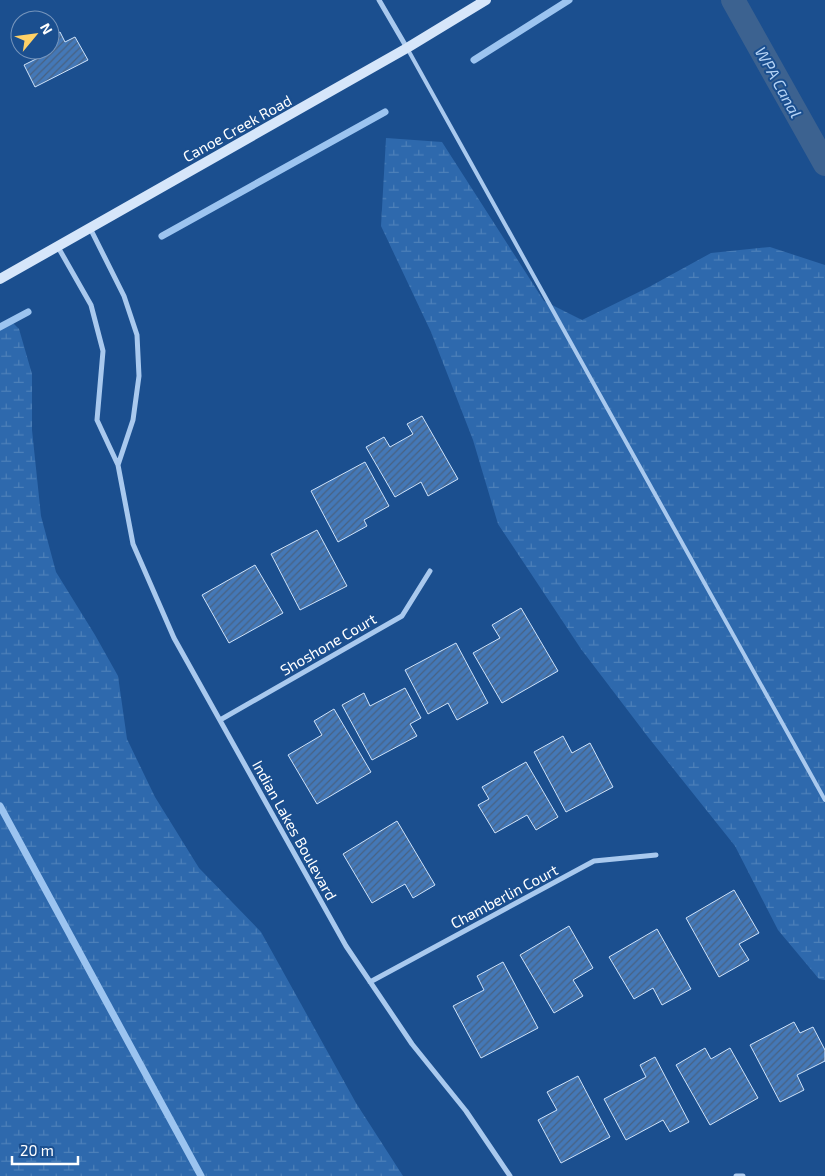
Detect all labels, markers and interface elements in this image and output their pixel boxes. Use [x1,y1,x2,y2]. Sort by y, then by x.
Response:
north arrow [10,10,60,60]
text: N [37,20,57,37]
water label: WPA Canal [752,43,806,121]
street label: Canoe Creek Road [180,91,294,165]
street label: Shoshone Court [277,609,379,679]
street label: Indian Lakes Boulevard [249,757,341,903]
street label: Chamberlin Court [447,860,561,932]
scale bar [12,1134,79,1166]
text: 20 m [20,1141,54,1159]

